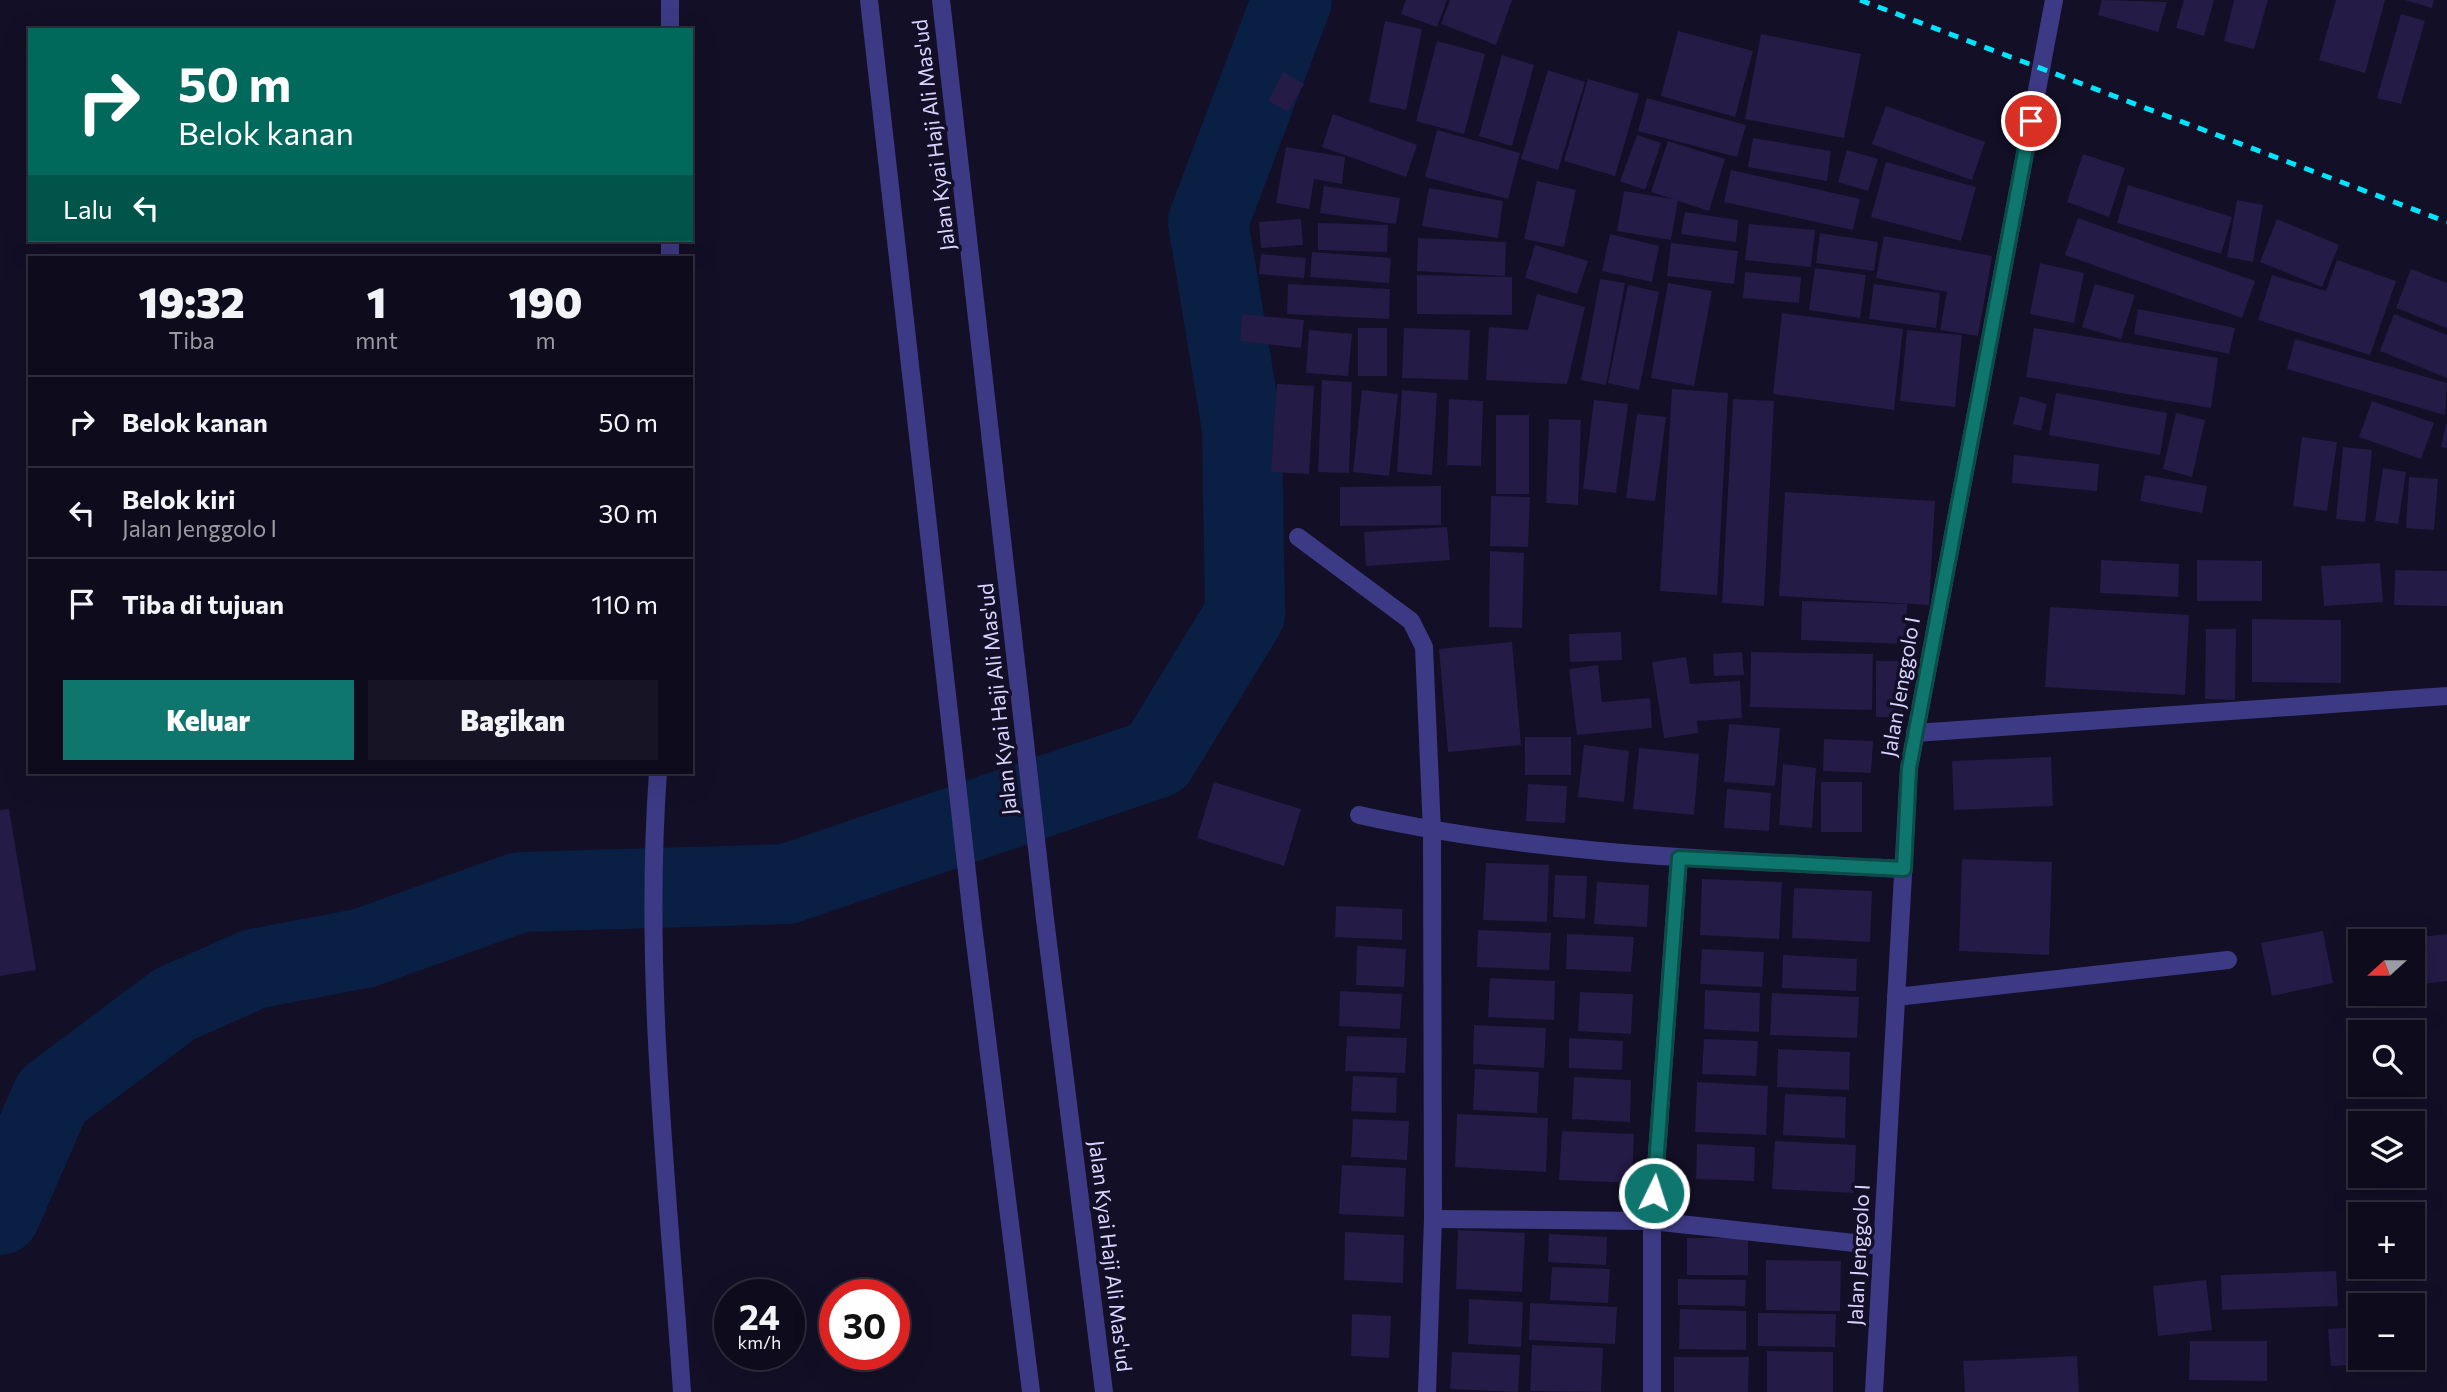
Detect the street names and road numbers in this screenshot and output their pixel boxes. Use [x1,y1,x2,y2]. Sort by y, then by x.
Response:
street label: Jalan Kyai Haji Ali Mas'ud [906,18,959,252]
street label: Jalan Kyai Haji Ali Mas'ud [972,582,1021,816]
street label: Jalan Jenggolo I [1875,615,1924,759]
street label: Jalan Kyai Haji Ali Mas'ud [1085,1139,1138,1373]
street label: Jalan Jenggolo I [1841,1184,1874,1326]

